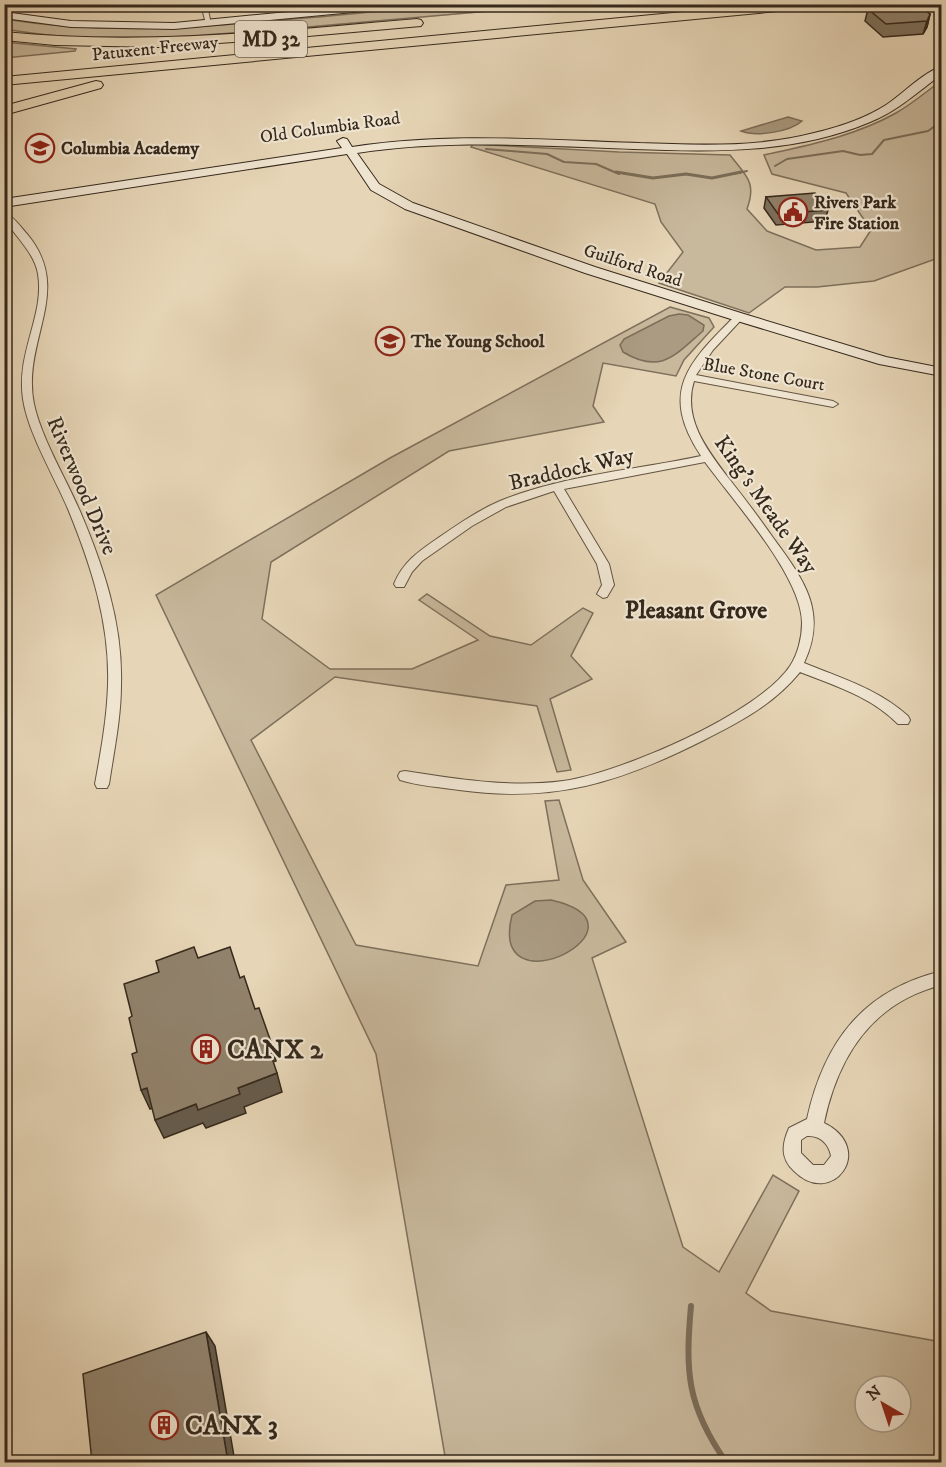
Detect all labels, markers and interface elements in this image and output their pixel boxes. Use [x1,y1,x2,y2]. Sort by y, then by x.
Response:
road number: MD 32 [235,21,307,57]
street label: Patuxent Freeway [91,31,220,67]
street label: Old Columbia Road [259,107,401,149]
school or university icon: Columbia Academy [24,132,56,164]
place label: Columbia Academy [61,138,199,160]
place label: Rivers Park Fire Station [814,192,900,235]
public building icon: Rivers Park Fire Station [777,196,809,228]
street label: Guilford Road [581,240,685,292]
school or university icon: The Young School [374,325,406,357]
place label: The Young School [410,331,545,353]
street label: Blue Stone Court [701,353,827,397]
street label: Riverwood Drive [40,412,123,559]
street label: King's Meade Way [708,431,824,580]
street label: Braddock Way [506,442,637,497]
district label: Pleasant Grove [625,596,767,626]
building icon: CANX 2 [190,1033,222,1065]
place label: CANX 2 [227,1033,324,1067]
north arrow [853,1374,913,1434]
text: N [863,1381,886,1405]
building icon: CANX 3 [148,1409,180,1441]
place label: CANX 3 [185,1409,278,1443]

